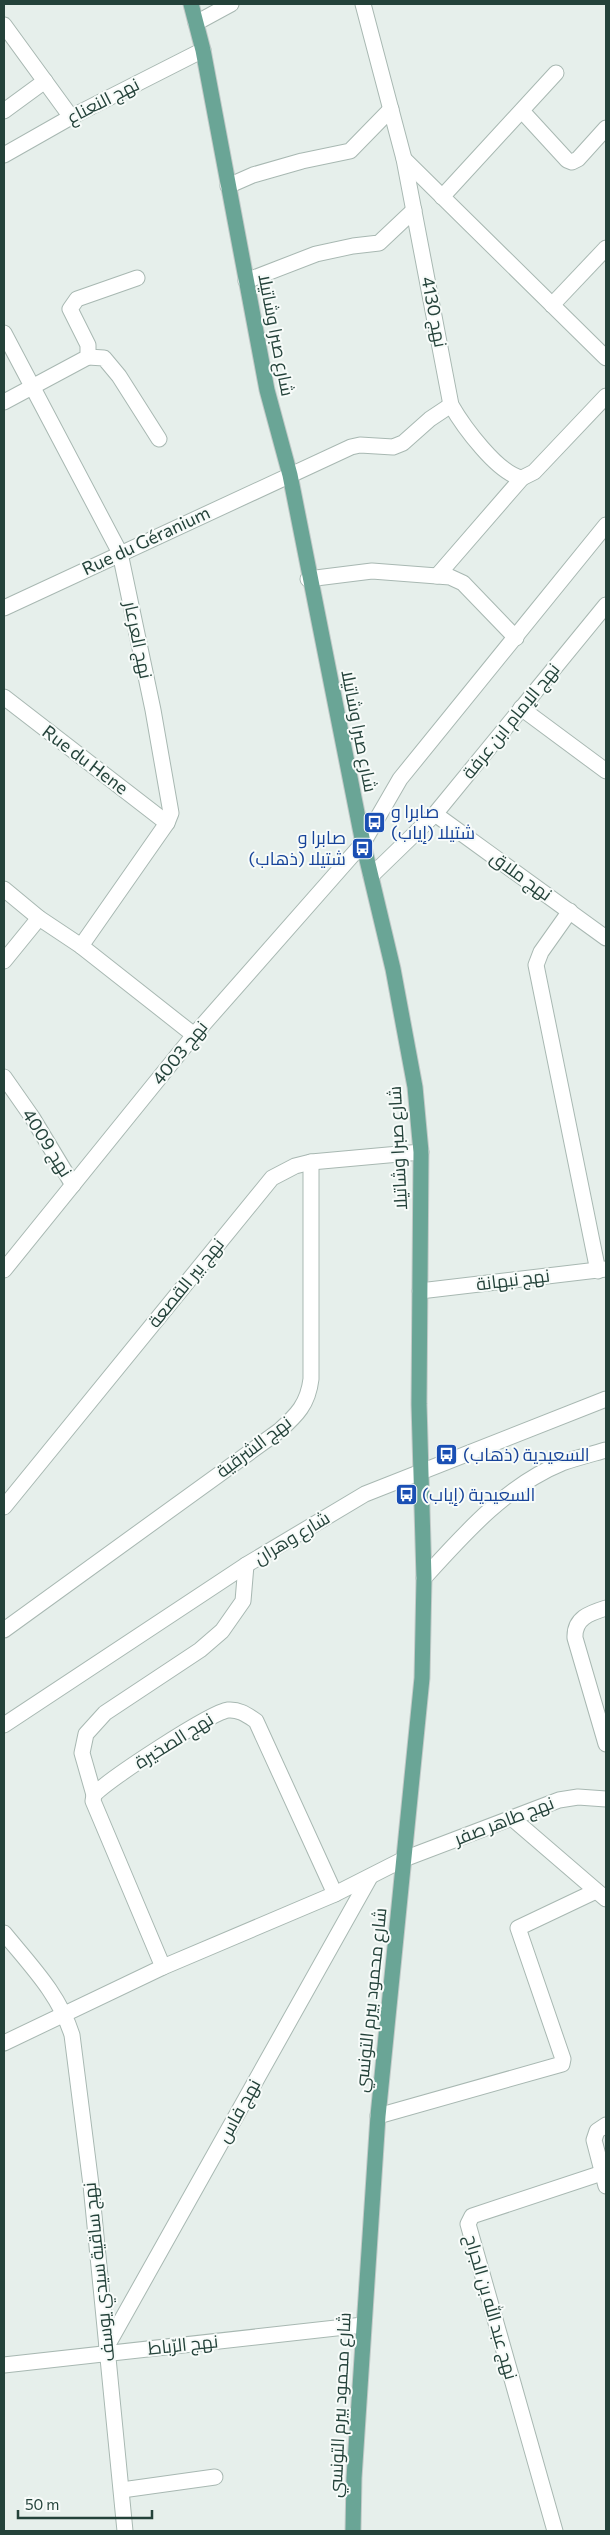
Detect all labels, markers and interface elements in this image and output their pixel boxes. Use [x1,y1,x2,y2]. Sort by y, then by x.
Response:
street label: نهج النعناع [63,72,143,130]
street label: شارع صبرا وشاتيلا [252,272,300,398]
street label: نهج 4130 [415,275,453,349]
street label: Rue du Géranium [78,501,213,579]
street label: نهج العرعار [118,598,158,681]
street label: نهج الإمام ابن عرفة [457,658,565,784]
street label: شارع صبرا وشاتيلا [335,668,383,794]
street label: Rue du Hene [38,720,133,799]
place label: صابرا و شتيلا (إياب) [391,800,475,844]
bus stop icon: صابرا و شتيلا (إياب) [363,810,387,834]
place label: صابرا و شتيلا (ذهاب) [249,826,346,869]
bus stop icon: صابرا و شتيلا (ذهاب) [350,836,374,860]
street label: نهج ملاق [485,846,557,906]
street label: نهج 4003 [147,1016,213,1090]
street label: شارع صبرا وشاتيلا [383,1085,413,1211]
street label: نهج 4009 [17,1104,77,1182]
street label: نهج بير القصعة [142,1233,230,1333]
street label: نهج نبهانة [475,1264,551,1296]
street label: نهج الشرقية [211,1411,297,1483]
bus stop icon: السعيدية (ذهاب) [435,1443,459,1467]
place label: السعيدية (ذهاب) [463,1443,590,1465]
bus stop icon: السعيدية (إياب) [394,1483,418,1507]
place label: السعيدية (إياب) [422,1483,535,1506]
street label: شارع وهران [250,1506,334,1570]
street label: نهج الصخيرة [130,1707,218,1775]
street label: نهج طاهر صفر [450,1791,557,1851]
street label: شارع محمود بيرم التونسي [349,1906,394,2094]
street label: نهج فاس [212,2075,266,2147]
street label: نهج ساقية سيدي يوسف [78,2181,122,2363]
street label: نهج عبد الله بن الجراح [459,2232,523,2382]
street label: شارع محمود بيرم التونسي [323,2312,358,2498]
street label: نهج الرّباط [147,2329,219,2361]
scale bar [18,2488,151,2520]
text: 50 m [25,2495,59,2513]

